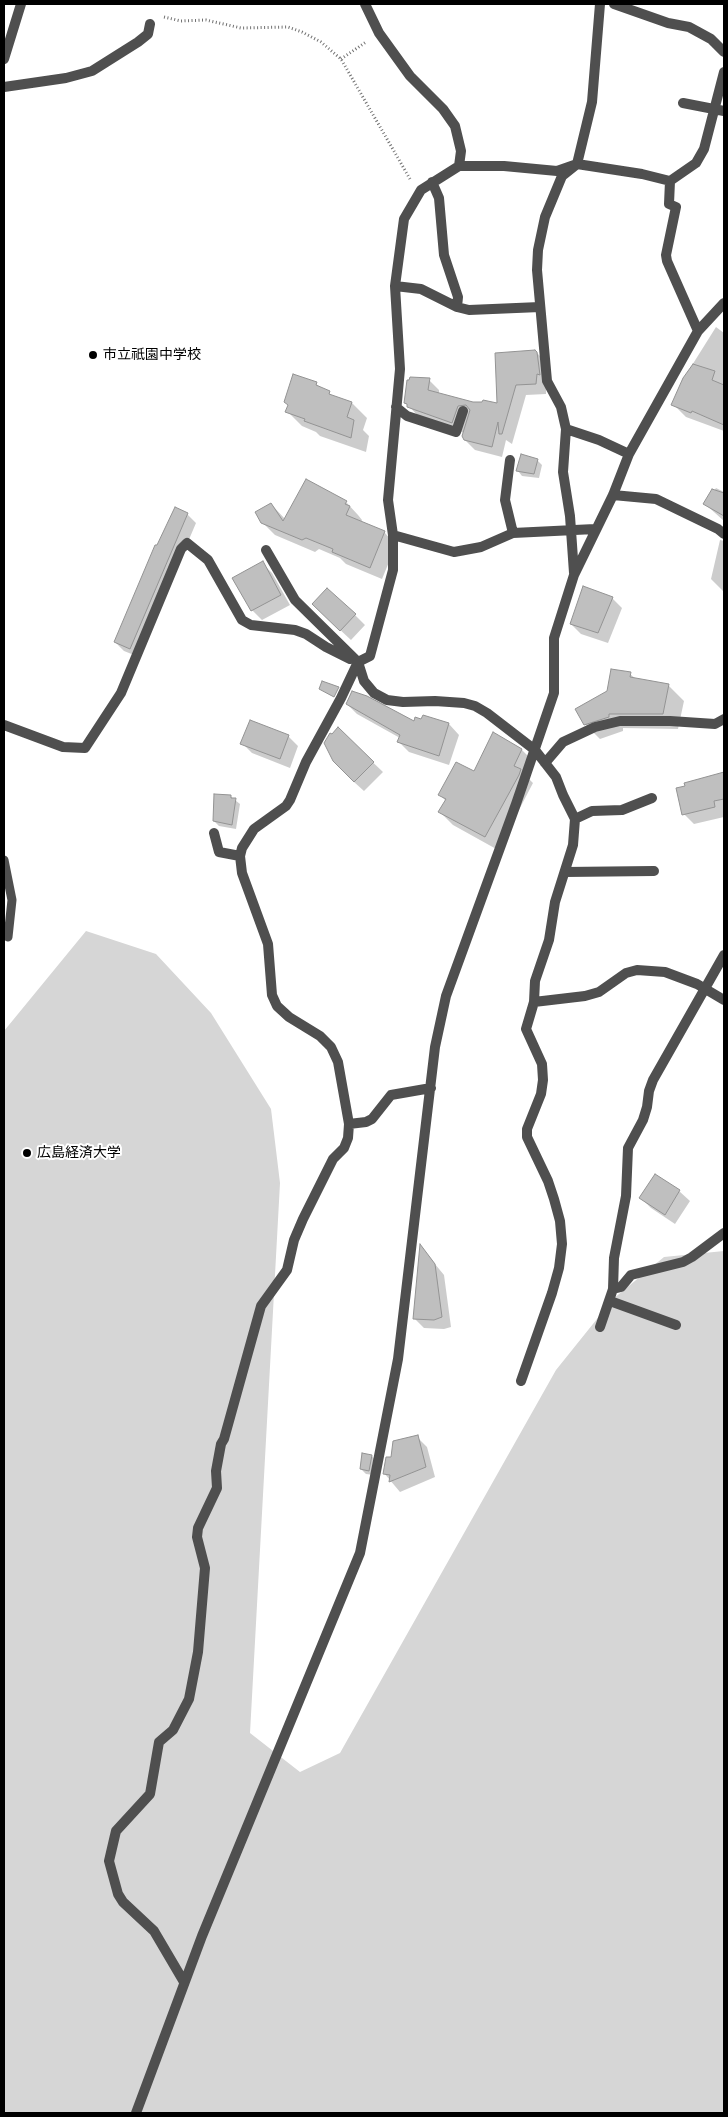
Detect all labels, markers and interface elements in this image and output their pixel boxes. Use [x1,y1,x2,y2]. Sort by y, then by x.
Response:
place label: 市立祇園中学校 [103,347,201,363]
marker: 市立祇園中学校 [87,349,99,361]
place label: 広島経済大学 [37,1145,121,1161]
marker: 広島経済大学 [21,1147,33,1159]

